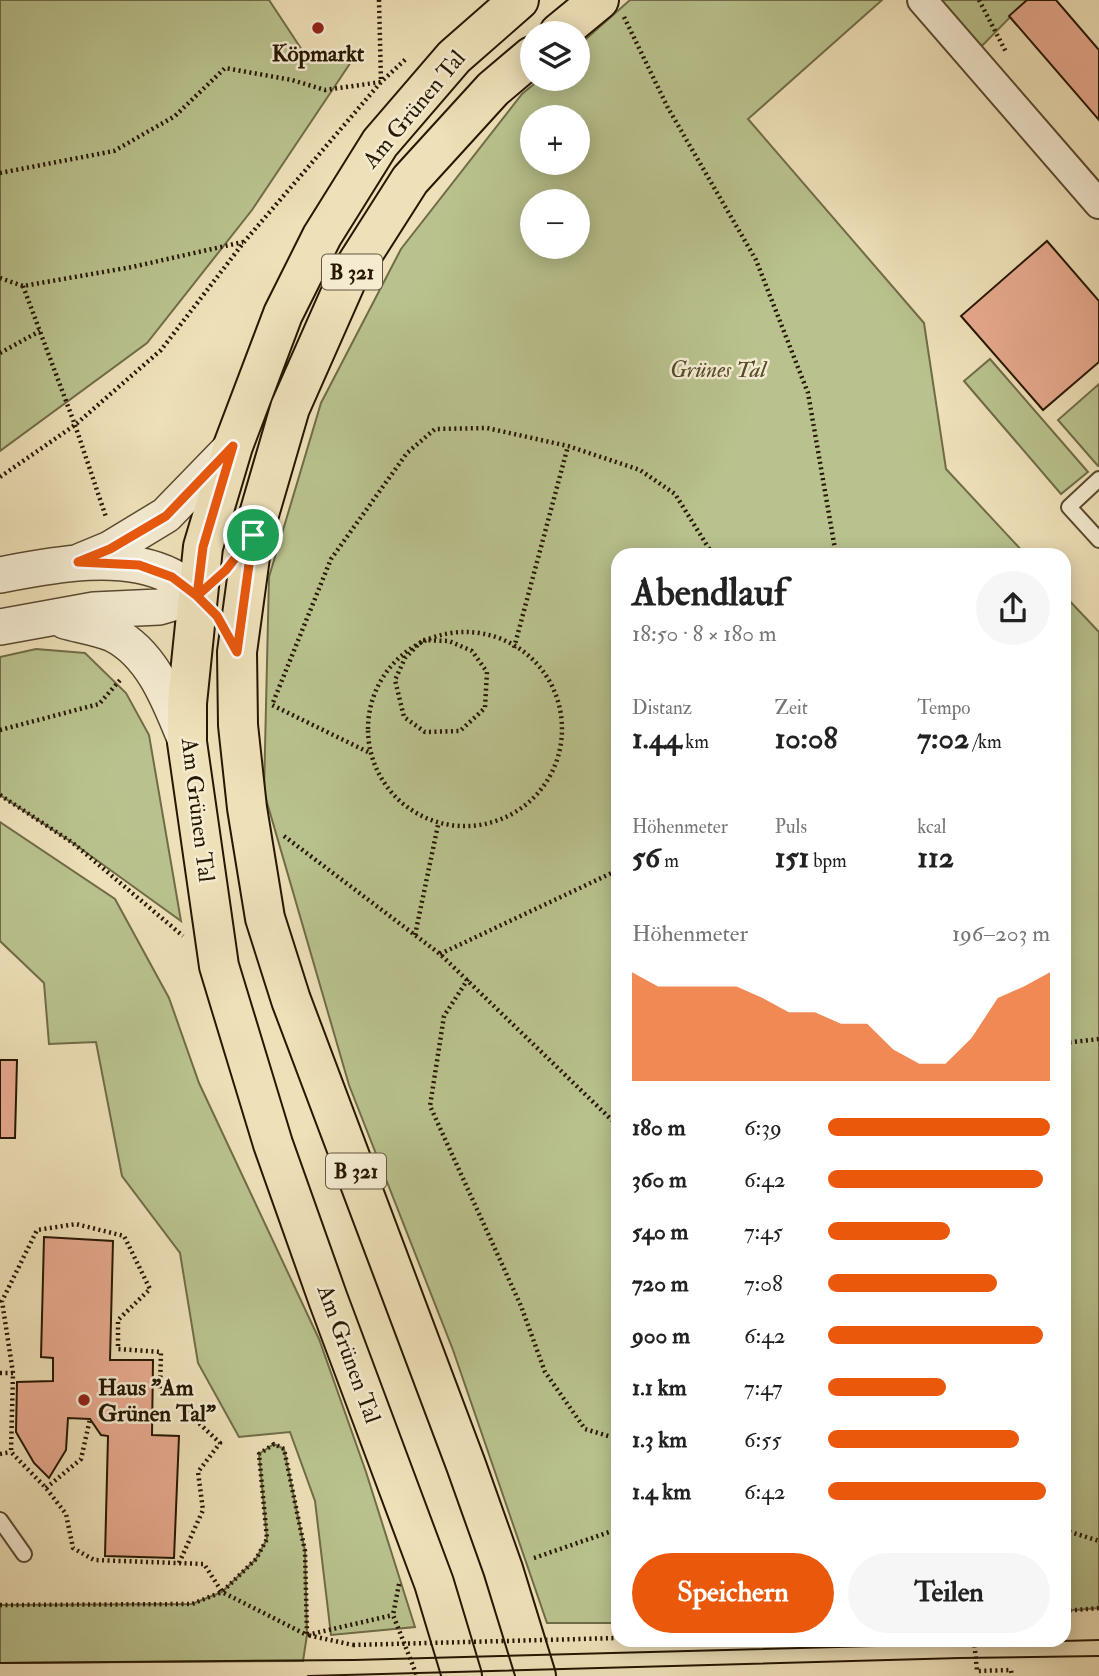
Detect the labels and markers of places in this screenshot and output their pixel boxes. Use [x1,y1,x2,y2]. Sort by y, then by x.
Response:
marker: Köpmarkt [310,20,326,36]
place label: Köpmarkt [272,39,365,69]
pin [223,505,283,565]
place label: Haus "Am Grünen Tal" [98,1373,217,1428]
marker: Haus "Am Grünen Tal" [76,1392,92,1408]

